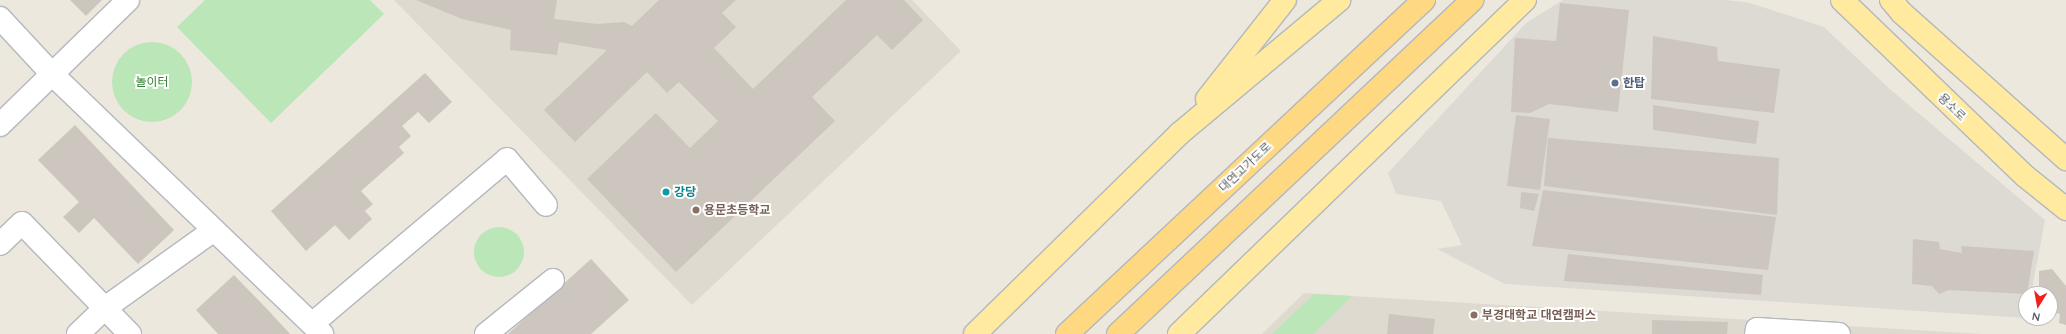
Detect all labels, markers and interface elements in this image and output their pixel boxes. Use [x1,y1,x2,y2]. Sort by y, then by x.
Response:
park label: 놀이터 [135,75,169,89]
place label: 한탑 [1623,76,1645,90]
marker: 한탑 [1610,78,1620,88]
street label: 용소로 [1935,90,1969,124]
street label: 대연고가도로 [1216,139,1274,195]
place label: 강당 [674,185,696,199]
marker: 강당 [661,187,671,197]
place label: 용문초등학교 [704,203,770,217]
marker: 용문초등학교 [691,205,701,215]
north arrow [2018,286,2058,326]
place label: 부경대학교 대연캠퍼스 [1482,308,1596,322]
text: N [2031,309,2041,324]
marker: 부경대학교 대연캠퍼스 [1469,310,1479,320]

